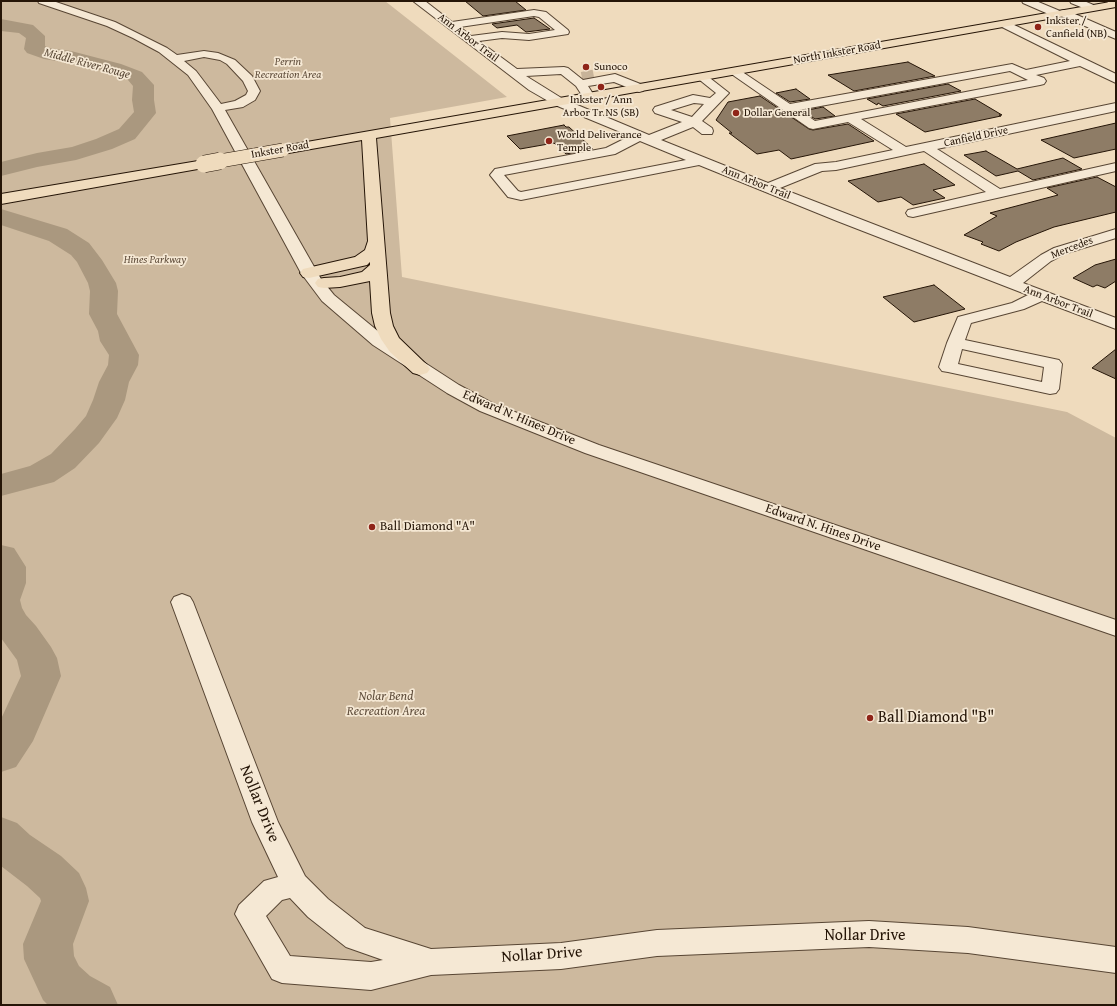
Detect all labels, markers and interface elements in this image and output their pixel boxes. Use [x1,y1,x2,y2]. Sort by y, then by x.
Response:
street label: Ann Arbor Trail [435,11,501,65]
place label: Inkster / Canfield (NB) [1046,14,1107,40]
marker: Inkster / Canfield (NB) [1033,22,1043,32]
street label: North Inkster Road [792,39,882,67]
water label: Middle River Rouge [42,46,132,82]
park label: Perrin Recreation Area [255,55,321,81]
place label: Sunoco [594,60,628,74]
marker: Sunoco [581,62,591,72]
marker: Inkster / Ann Arbor Tr NS (SB) [596,82,606,92]
place label: Inkster / Ann Arbor Tr NS (SB) [563,93,639,119]
place label: Dollar General [744,106,810,120]
marker: Dollar General [731,108,741,118]
street label: Canfield Drive [943,124,1009,150]
place label: World Deliverance Temple [557,128,642,154]
marker: World Deliverance Temple [544,136,554,146]
street label: Inkster Road [250,138,310,162]
street label: Ann Arbor Trail [720,163,792,203]
street label: Mercedes [1049,234,1095,262]
park label: Hines Parkway [124,253,186,267]
street label: Ann Arbor Trail [1022,283,1094,321]
street label: Edward N. Hines Drive [460,387,578,449]
street label: Edward N. Hines Drive [763,501,883,555]
place label: Ball Diamond "A" [380,519,475,535]
marker: Ball Diamond "A" [367,522,377,532]
park label: Nolar Bend Recreation Area [347,689,425,720]
place label: Ball Diamond "B" [878,708,994,728]
marker: Ball Diamond "B" [865,713,875,723]
street label: Nollar Drive [235,763,283,845]
street label: Nollar Drive [824,926,906,946]
street label: Nollar Drive [501,943,583,967]

